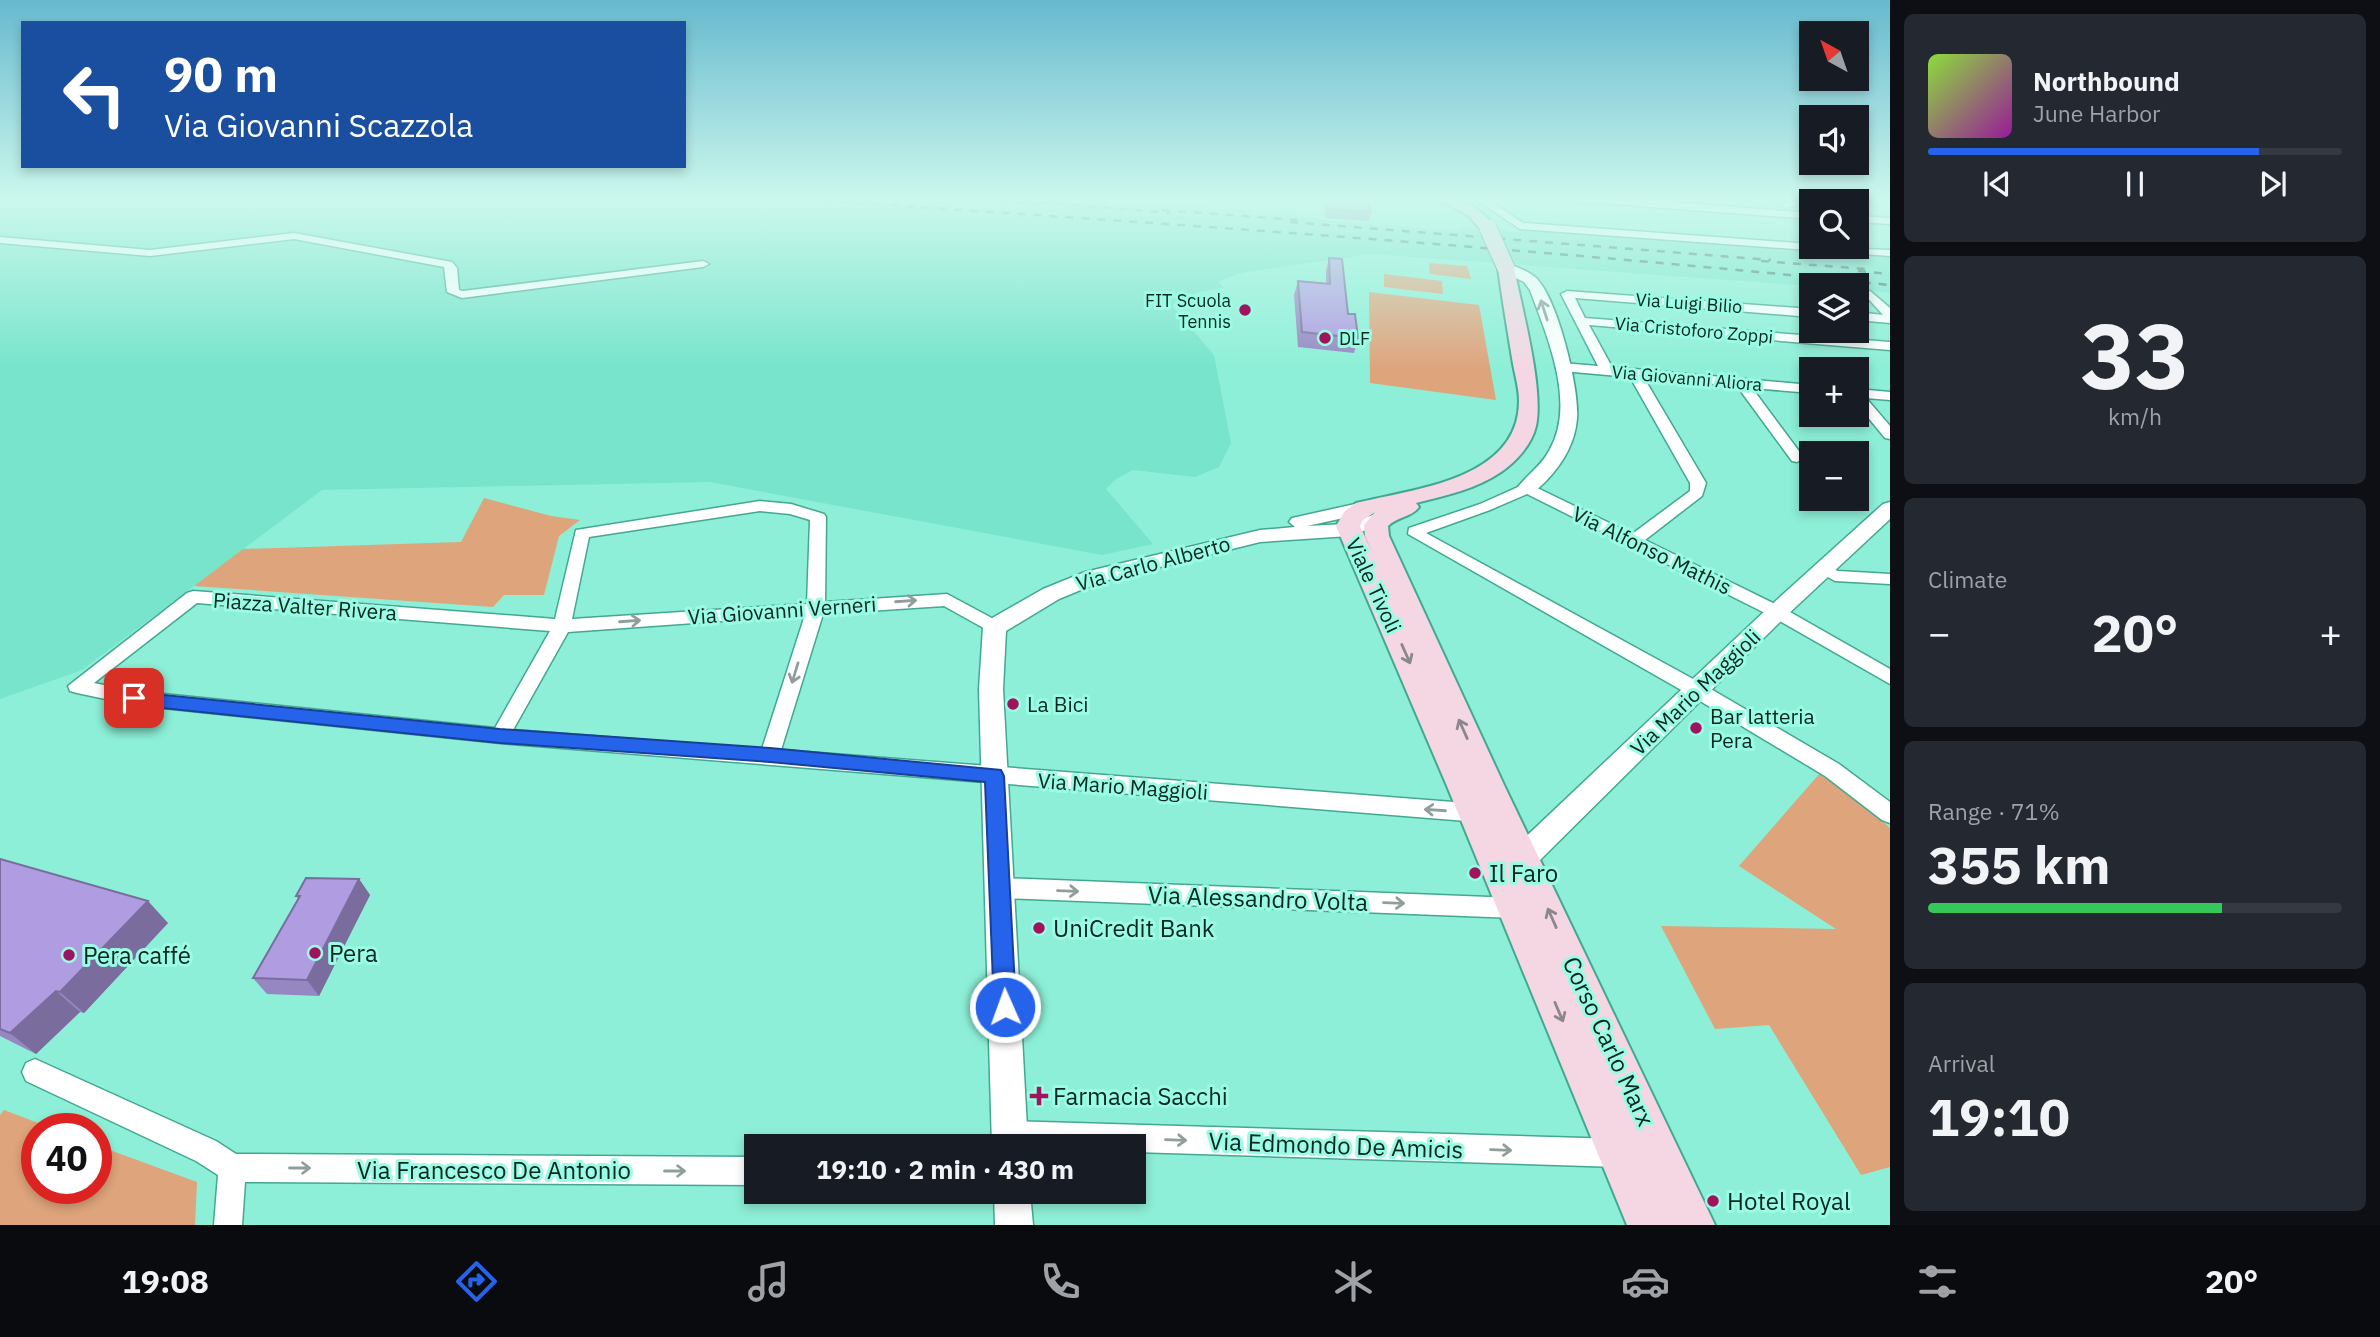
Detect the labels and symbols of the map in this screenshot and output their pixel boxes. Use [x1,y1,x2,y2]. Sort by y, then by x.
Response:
north arrow [1799,21,1869,91]
street label: Via Luigi Bilio [1635,288,1743,318]
place label: FIT Scuola Tennis [1145,289,1231,333]
one-way arrow [1537,299,1549,321]
marker: FIT Scuola Tennis [1237,302,1253,318]
street label: Via Cristoforo Zoppi [1614,312,1774,348]
place label: DLF [1339,327,1370,350]
marker: DLF [1317,330,1333,346]
street label: Via Giovanni Aliora [1611,360,1764,396]
street label: Via Alfonso Mathis [1568,499,1736,601]
street label: Via Carlo Alberto [1073,529,1233,597]
street label: Viale Tivoli [1340,533,1408,637]
street label: Piazza Valter Rivera [212,586,398,626]
street label: Via Giovanni Verneri [687,589,877,631]
one-way arrow [894,594,917,607]
one-way arrow [619,614,641,627]
street label: Via Mario Maggioli [1624,623,1766,761]
one-way arrow [1400,643,1413,664]
one-way arrow [788,662,801,684]
pin [104,668,164,728]
place label: La Bici [1027,690,1088,718]
marker: La Bici [1005,696,1021,712]
place label: Bar latteria Pera [1710,702,1815,754]
one-way arrow [1456,719,1469,740]
marker: Bar latteria Pera [1688,720,1704,736]
street label: Via Mario Maggioli [1037,766,1209,806]
one-way arrow [1425,803,1447,816]
place label: Il Faro [1489,857,1558,889]
marker: Il Faro [1467,865,1483,881]
street label: Via Alessandro Volta [1147,878,1369,918]
one-way arrow [1057,884,1080,897]
one-way arrow [1382,897,1405,910]
one-way arrow [1545,908,1558,929]
place label: UniCredit Bank [1053,912,1215,944]
marker: UniCredit Bank [1031,920,1047,936]
place label: Pera [329,937,378,969]
place label: Pera caffé [83,939,191,971]
marker: Pera [307,945,323,961]
marker: Pera caffé [61,947,77,963]
street label: Corso Carlo Marx [1556,951,1662,1131]
position arrow [968,970,1042,1044]
one-way arrow [1553,1001,1566,1022]
place label: Farmacia Sacchi [1053,1080,1228,1112]
marker: Farmacia Sacchi [1031,1088,1047,1104]
speed limit sign: 40 [21,1113,112,1204]
street label: Via Edmondo De Amicis [1208,1125,1464,1165]
one-way arrow [1164,1133,1187,1147]
one-way arrow [1490,1143,1513,1156]
street label: Via Francesco De Antonio [357,1154,631,1186]
one-way arrow [288,1161,311,1175]
one-way arrow [663,1164,686,1178]
place label: Hotel Royal [1727,1185,1850,1217]
marker: Hotel Royal [1705,1193,1721,1209]

